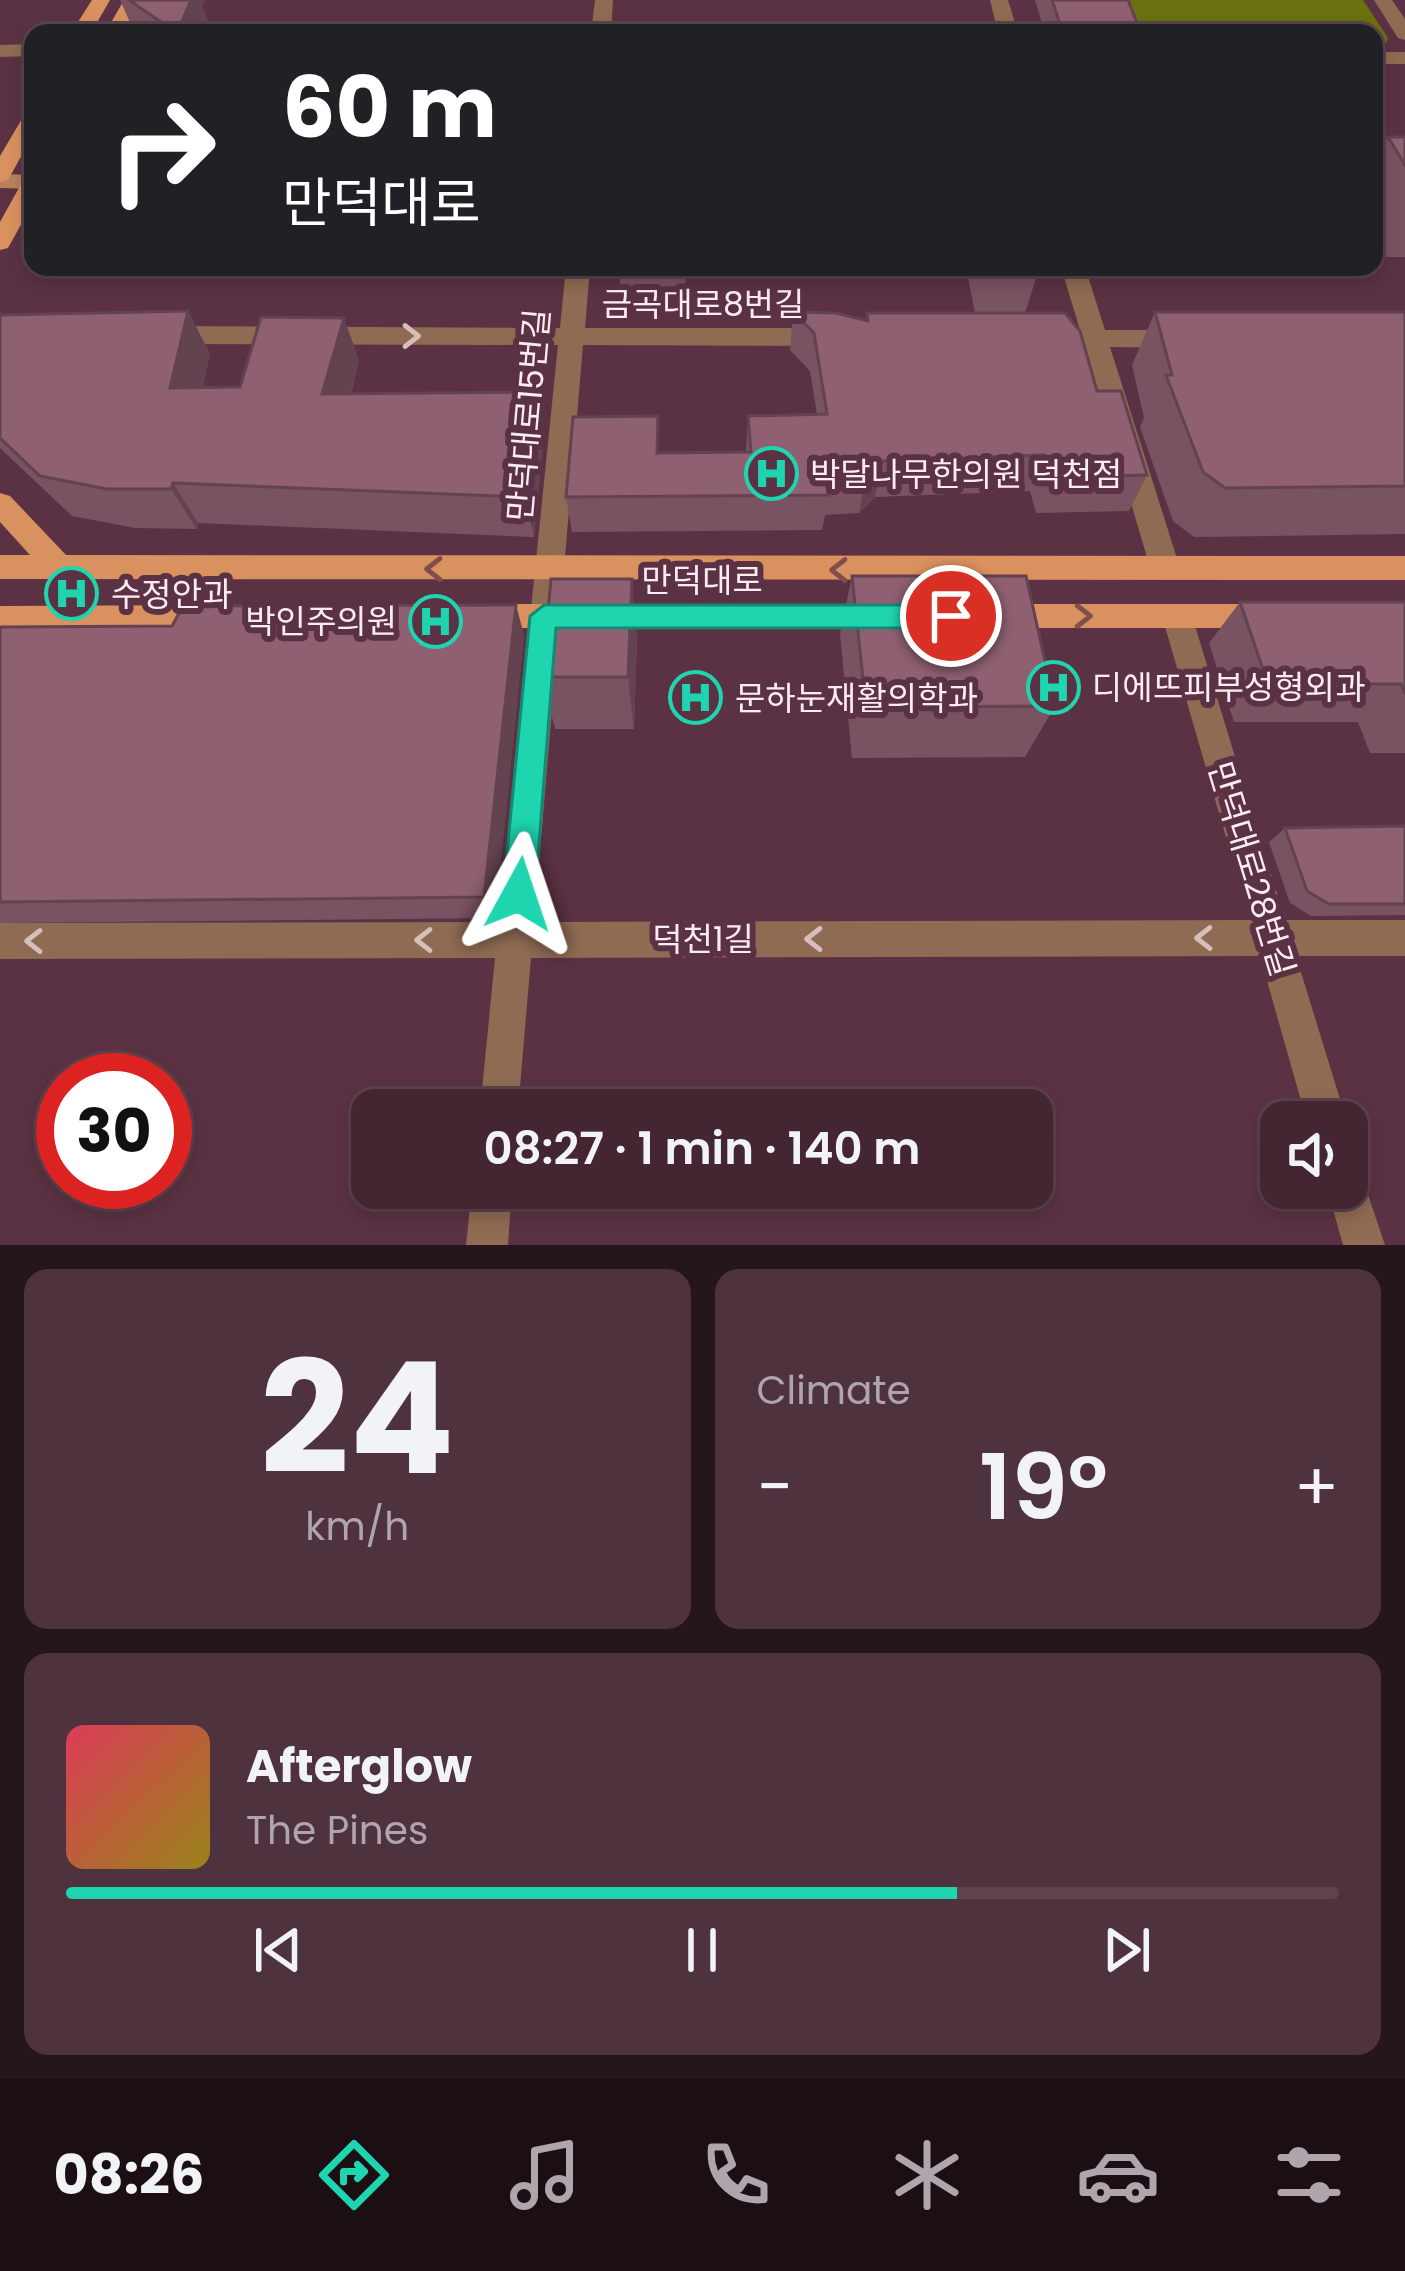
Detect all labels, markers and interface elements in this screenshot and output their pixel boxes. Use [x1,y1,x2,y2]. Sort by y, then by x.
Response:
text: 60 m [282,49,497,166]
icon: right [84,72,240,228]
text: 만덕대로 [282,165,481,241]
street label: 금곡대로8번길 [602,281,804,328]
street label: 만덕대로15번길 [496,307,561,523]
one-way arrow [403,323,421,349]
hospital icon: 박달나무한의원 덕천점 [743,446,799,502]
place label: 박달나무한의원 덕천점 [810,451,1122,498]
one-way arrow [424,556,442,582]
street label: 만덕대로 [641,557,763,604]
one-way arrow [829,557,847,583]
pin [900,565,1002,667]
hospital icon: 수정안과 [44,566,100,622]
place label: 수정안과 [111,571,232,618]
icon: arrive [918,583,984,649]
hospital icon: 박인주의원 [408,593,464,649]
place label: 박인주의원 [245,598,397,645]
one-way arrow [1075,603,1093,629]
hospital icon: 디에뜨피부성형외과 [1025,659,1081,715]
place label: 디에뜨피부성형외과 [1092,664,1365,711]
hospital icon: 문하눈재활의학과 [668,670,724,726]
place label: 문하눈재활의학과 [735,675,978,722]
street label: 만덕대로28번길 [1197,756,1306,982]
position arrow [456,831,582,957]
street label: 덕천1길 [652,916,754,963]
one-way arrow [1194,925,1212,951]
one-way arrow [804,926,822,952]
one-way arrow [414,927,432,953]
one-way arrow [24,928,42,954]
speed limit sign: 30 [36,1053,192,1209]
map controls [1260,1101,1368,1209]
button: sound [1260,1101,1368,1209]
text: 08:27 · 1 min · 140 m [484,1117,920,1180]
text: 24 [260,1309,455,1528]
text: Climate [757,1363,911,1418]
text: 19° [979,1424,1108,1551]
text: − [757,1441,793,1533]
text: + [1294,1441,1339,1533]
text: km/h [305,1499,409,1554]
text: Afterglow [246,1735,472,1798]
text: The Pines [246,1803,428,1858]
icon: previous [245,1917,311,1983]
icon: pause [669,1917,735,1983]
icon: next [1094,1917,1160,1983]
icon: directions [312,2133,396,2217]
icon: music [503,2133,587,2217]
icon: phone [694,2133,778,2217]
icon: climate [885,2133,969,2217]
icon: car [1076,2133,1160,2217]
icon: filters [1267,2133,1351,2217]
text: 08:26 [54,2137,204,2213]

